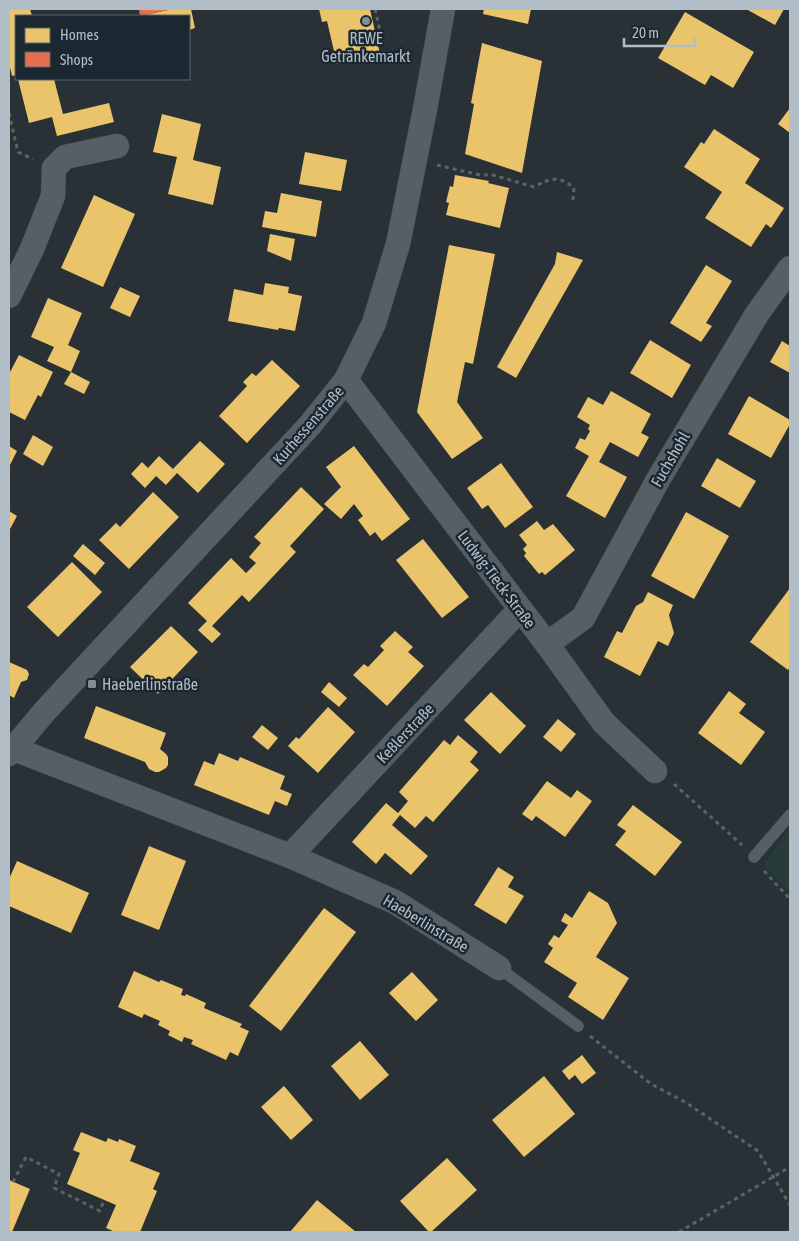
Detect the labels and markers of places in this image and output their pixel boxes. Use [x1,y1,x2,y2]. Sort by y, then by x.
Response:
marker: REWE Getränkemarkt [360,15,372,27]
place label: REWE Getränkemarkt [321,29,411,65]
place label: Haeberlinstraße [102,675,198,693]
marker: Haeberlinstraße [86,678,98,690]

